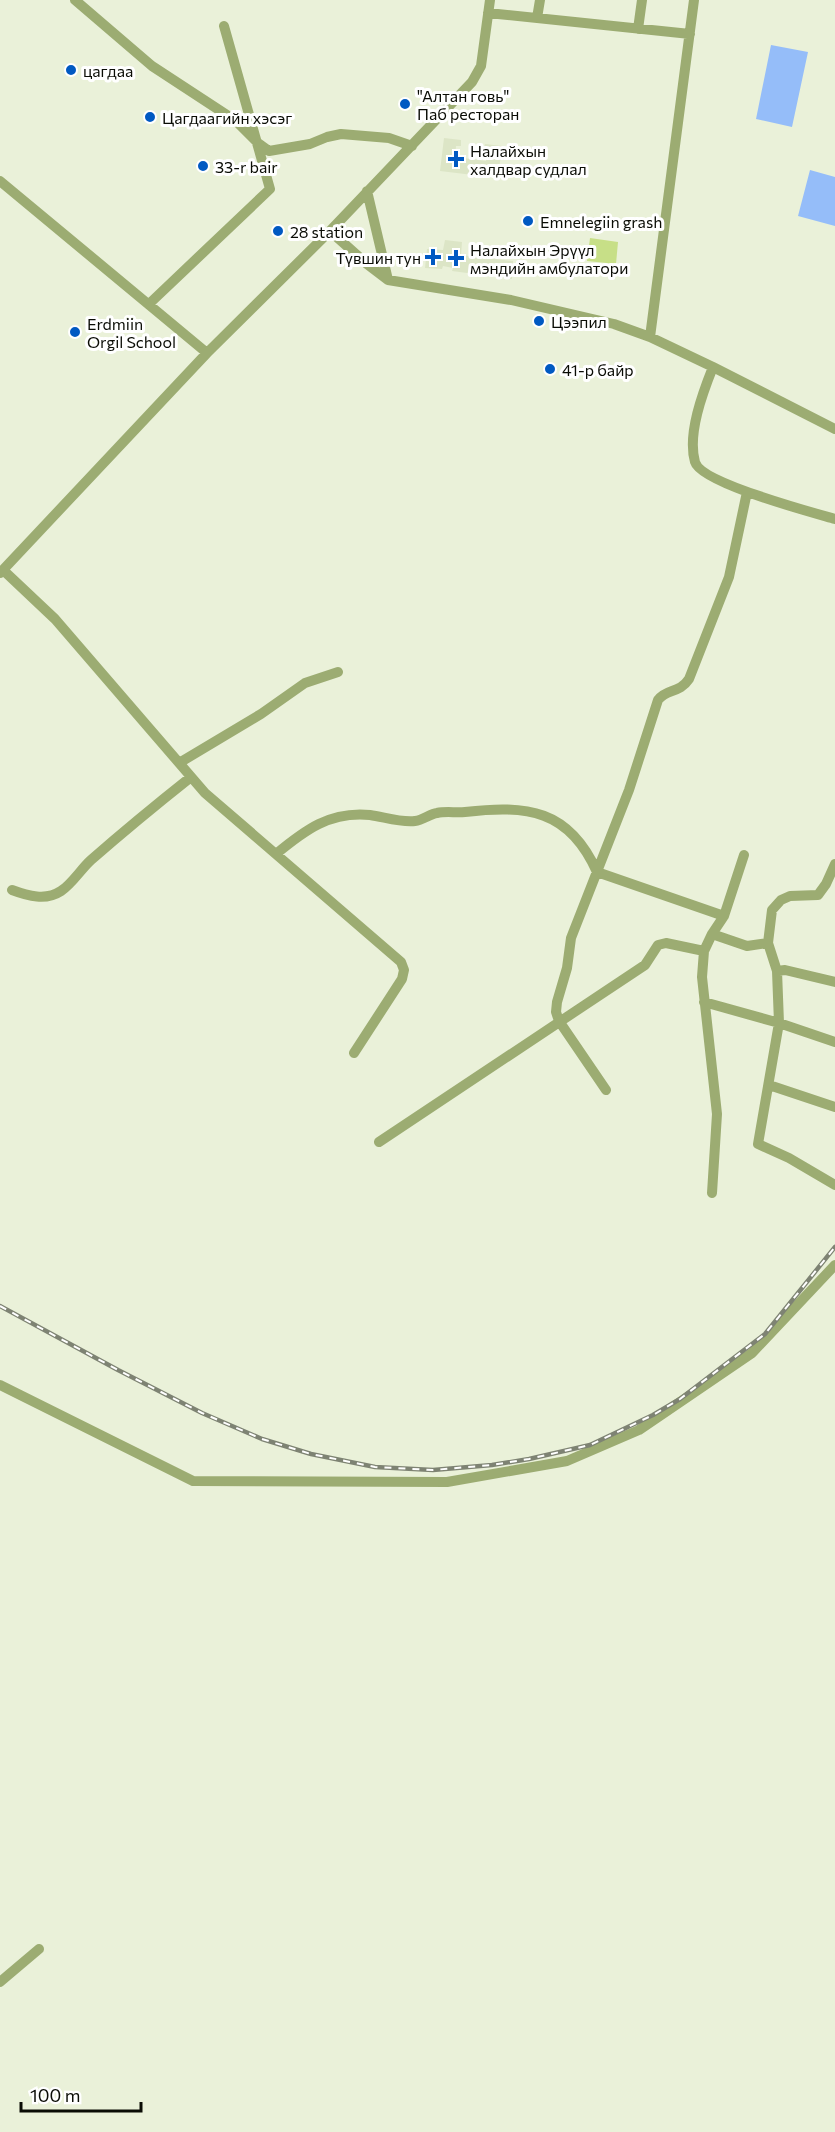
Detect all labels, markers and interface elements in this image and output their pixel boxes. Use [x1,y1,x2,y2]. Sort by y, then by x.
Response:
place label: цагдаа [83,61,133,80]
marker: цагдаа [64,63,78,77]
place label: "Алтан говь" Паб ресторан [417,86,519,123]
marker: "Алтан говь" Паб ресторан [398,97,412,111]
place label: Цагдаагийн хэсэг [162,108,292,127]
marker: Цагдаагийн хэсэг [143,110,157,124]
place label: Налайхын халдвар судлал [470,141,587,178]
marker: Налайхын халдвар судлал [447,150,465,168]
place label: 33-r bair [215,157,278,176]
marker: 33-r bair [196,159,210,173]
place label: Emnelegiin grash [540,212,662,231]
marker: Emnelegiin grash [521,214,535,228]
place label: 28 station [290,222,363,241]
marker: 28 station [271,224,285,238]
place label: Налайхын Эрүүл мэндийн амбулатори [470,240,628,277]
place label: Түвшин тун [336,248,421,267]
marker: Налайхын Эрүүл мэндийн амбулатори [447,249,465,267]
marker: Түвшин тун [426,250,440,264]
place label: Цээпил [551,312,607,331]
place label: Erdmiin Orgil School [87,314,176,351]
marker: Цээпил [532,314,546,328]
marker: Erdmiin Orgil School [68,325,82,339]
place label: 41-р байр [562,360,634,379]
marker: 41-р байр [543,362,557,376]
scale bar [21,2075,141,2113]
text: 100 m [30,2084,80,2106]

